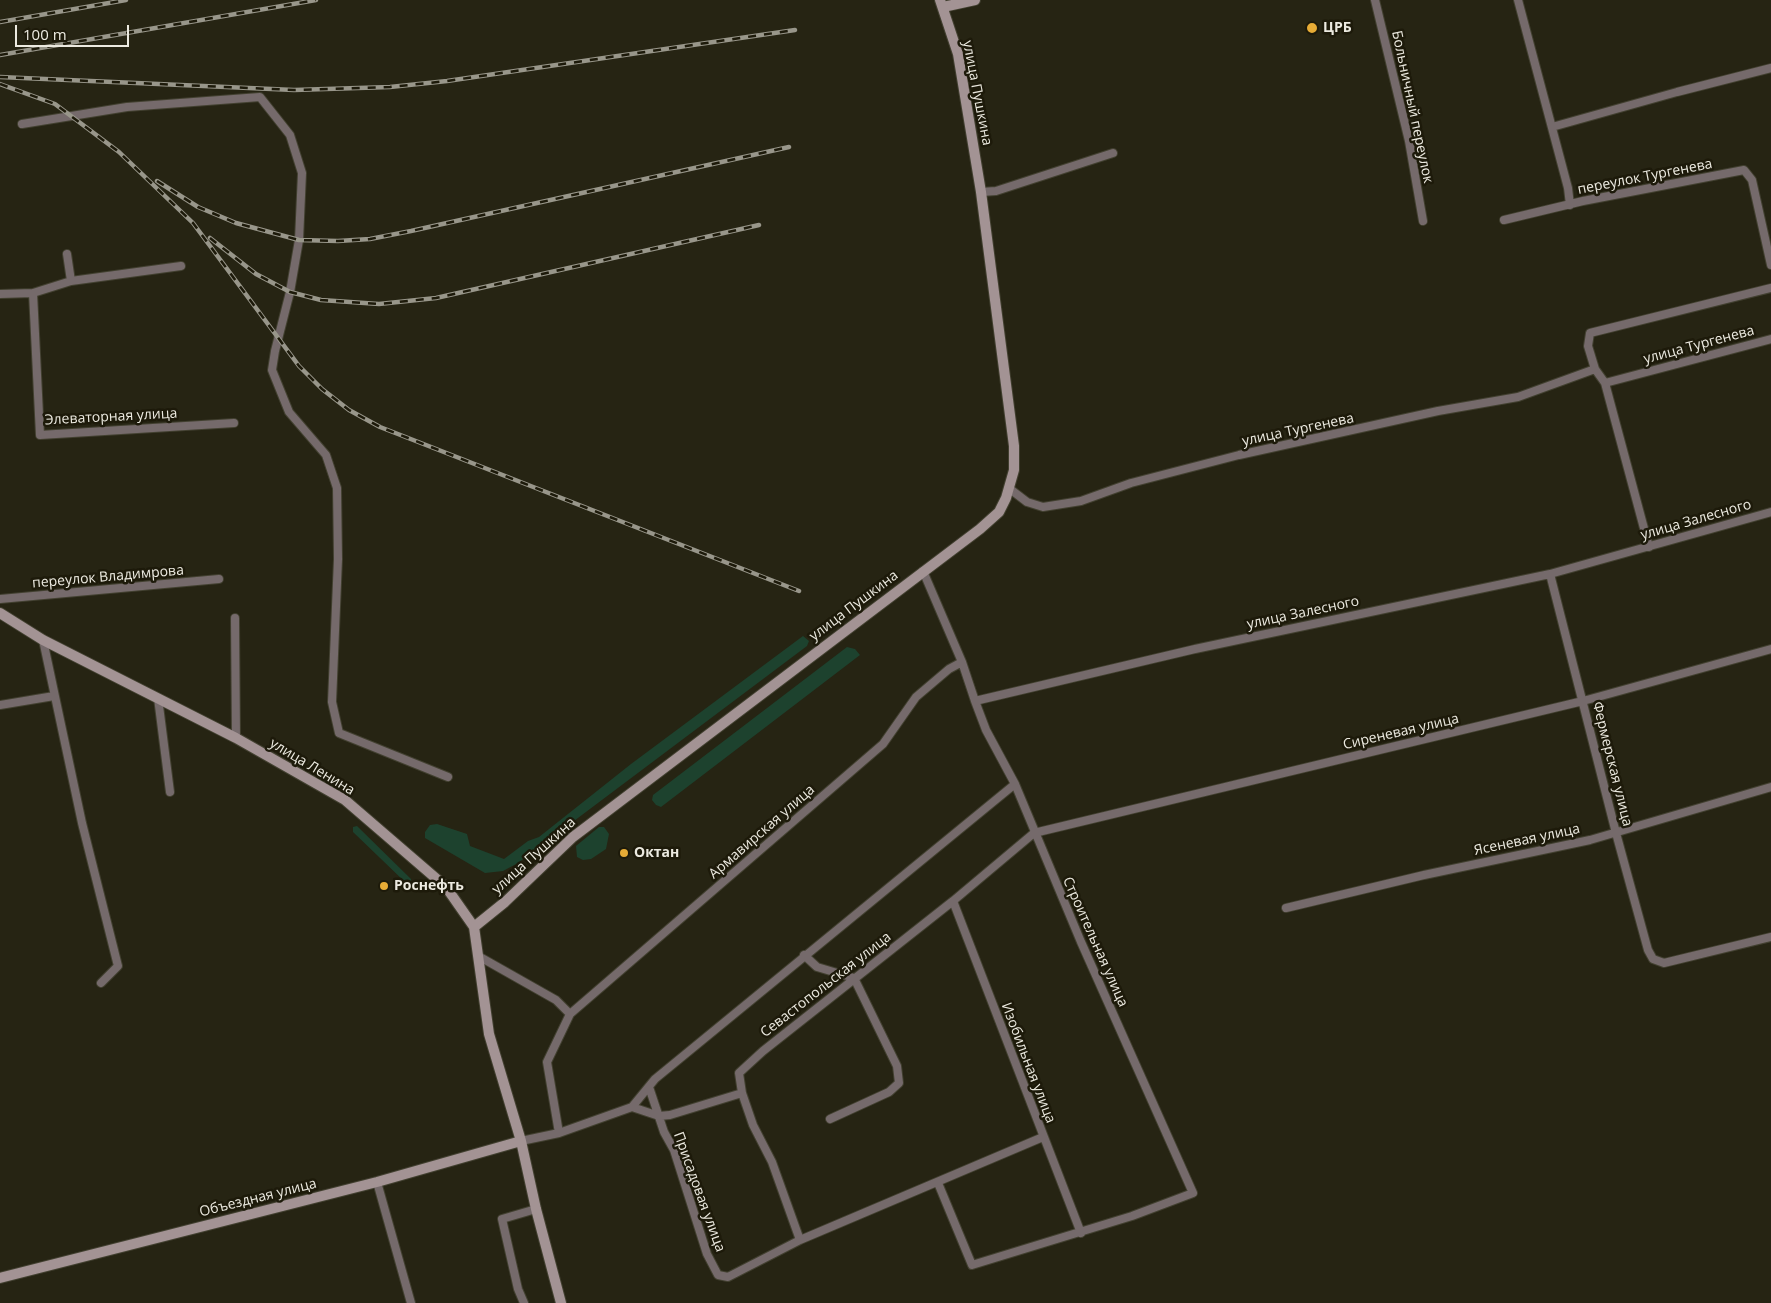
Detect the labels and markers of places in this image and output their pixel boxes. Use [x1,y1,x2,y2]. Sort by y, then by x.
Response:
place label: ЦРБ [1323,20,1352,36]
marker: ЦРБ [1305,21,1319,35]
place label: Октан [634,845,679,861]
marker: Октан [618,847,630,859]
place label: Роснефть [394,878,464,894]
marker: Роснефть [378,880,390,892]

